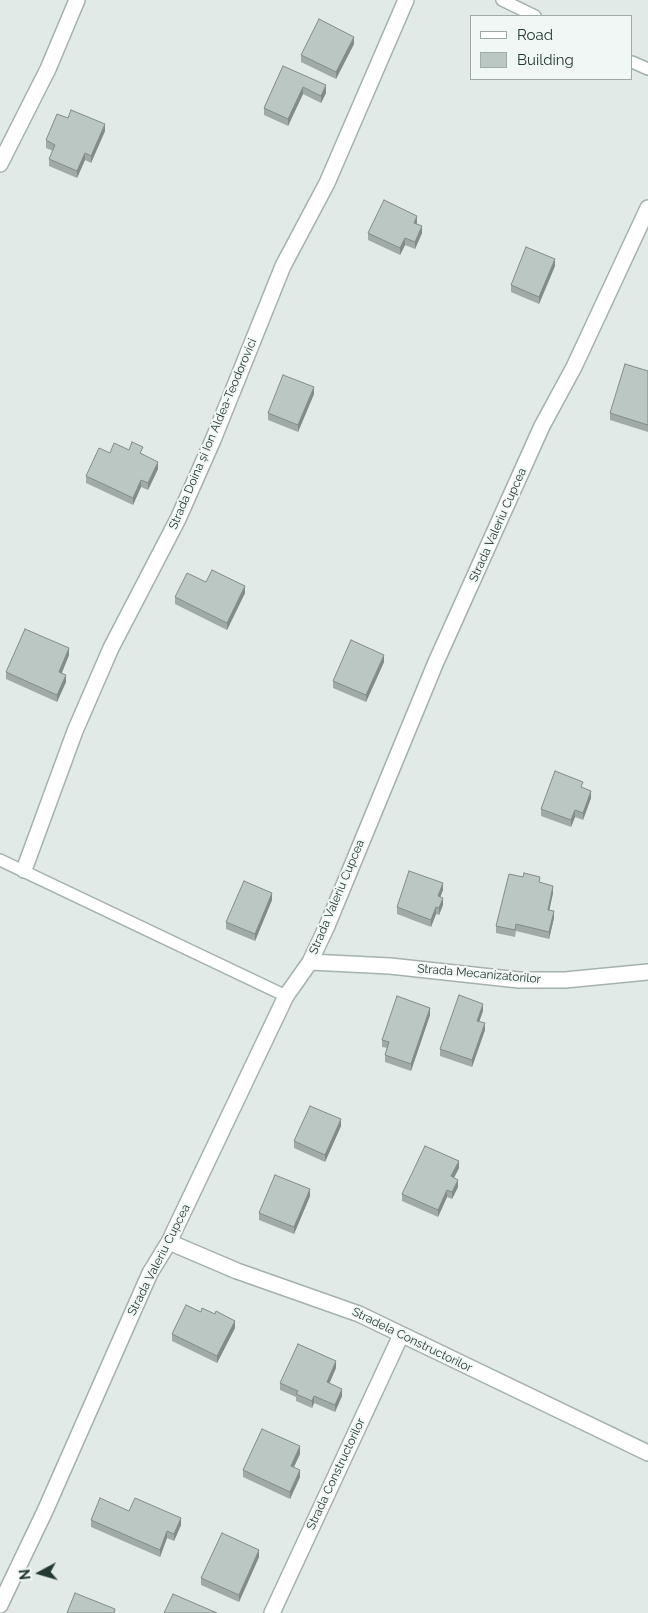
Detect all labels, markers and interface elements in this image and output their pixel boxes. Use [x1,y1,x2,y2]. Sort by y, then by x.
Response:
legend [470,15,633,80]
text: Road [517,26,553,44]
text: Building [517,51,574,69]
street label: Strada Doina și Ion Aldea-Teodorovici [166,336,260,532]
street label: Strada Valeriu Cupcea [466,466,530,584]
street label: Strada Valeriu Cupcea [306,837,368,957]
street label: Strada Mecanizatorilor [417,961,541,987]
street label: Strada Valeriu Cupcea [125,1202,193,1318]
street label: Stradela Constructorilor [350,1305,474,1375]
street label: Strada Constructorilor [304,1416,368,1532]
north arrow [15,1548,65,1598]
text: N [17,1568,34,1581]

